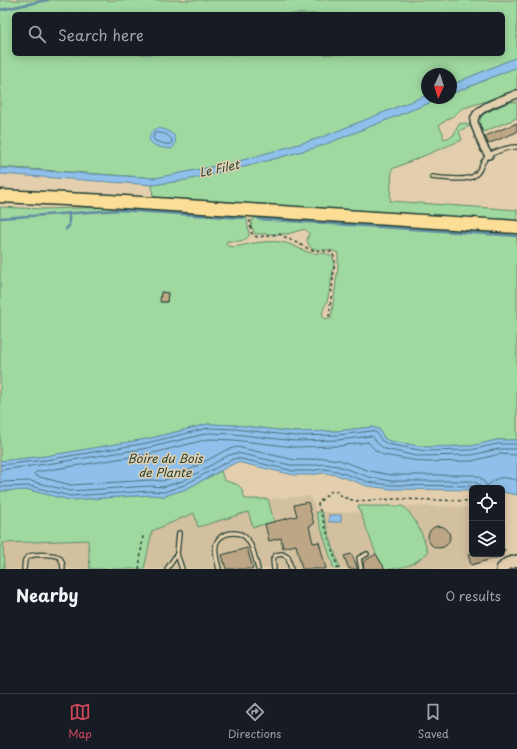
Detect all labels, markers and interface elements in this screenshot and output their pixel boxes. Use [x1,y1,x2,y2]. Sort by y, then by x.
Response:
search box [12,12,505,56]
icon: search [26,23,48,45]
text: Search here [58,23,144,46]
north arrow [421,68,457,104]
water label: Le Filet [197,155,243,181]
water label: Boire du Bois de Plante [128,449,204,481]
map controls [469,485,505,557]
button: locate [469,485,505,521]
button: layers [469,521,505,557]
text: Nearby [16,582,78,608]
text: 0 results [446,586,501,605]
tab: Map [68,701,92,742]
tab: Directions [228,701,281,742]
tab: Saved [418,701,449,742]

